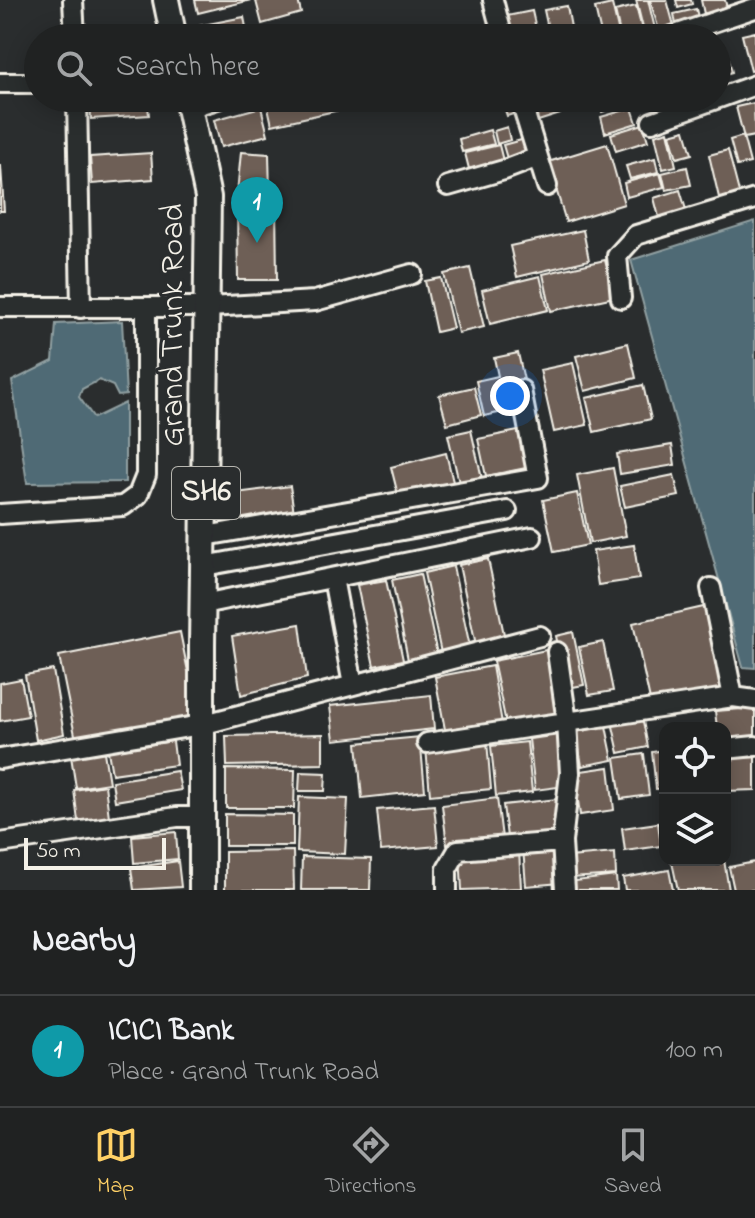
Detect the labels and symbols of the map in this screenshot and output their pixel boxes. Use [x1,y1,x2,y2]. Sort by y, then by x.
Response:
pin: 1 [231,177,283,243]
street label: Grand Trunk Road [151,204,198,446]
your location [490,376,530,416]
road number: SH6 [172,467,240,519]
scale bar [24,834,166,870]

